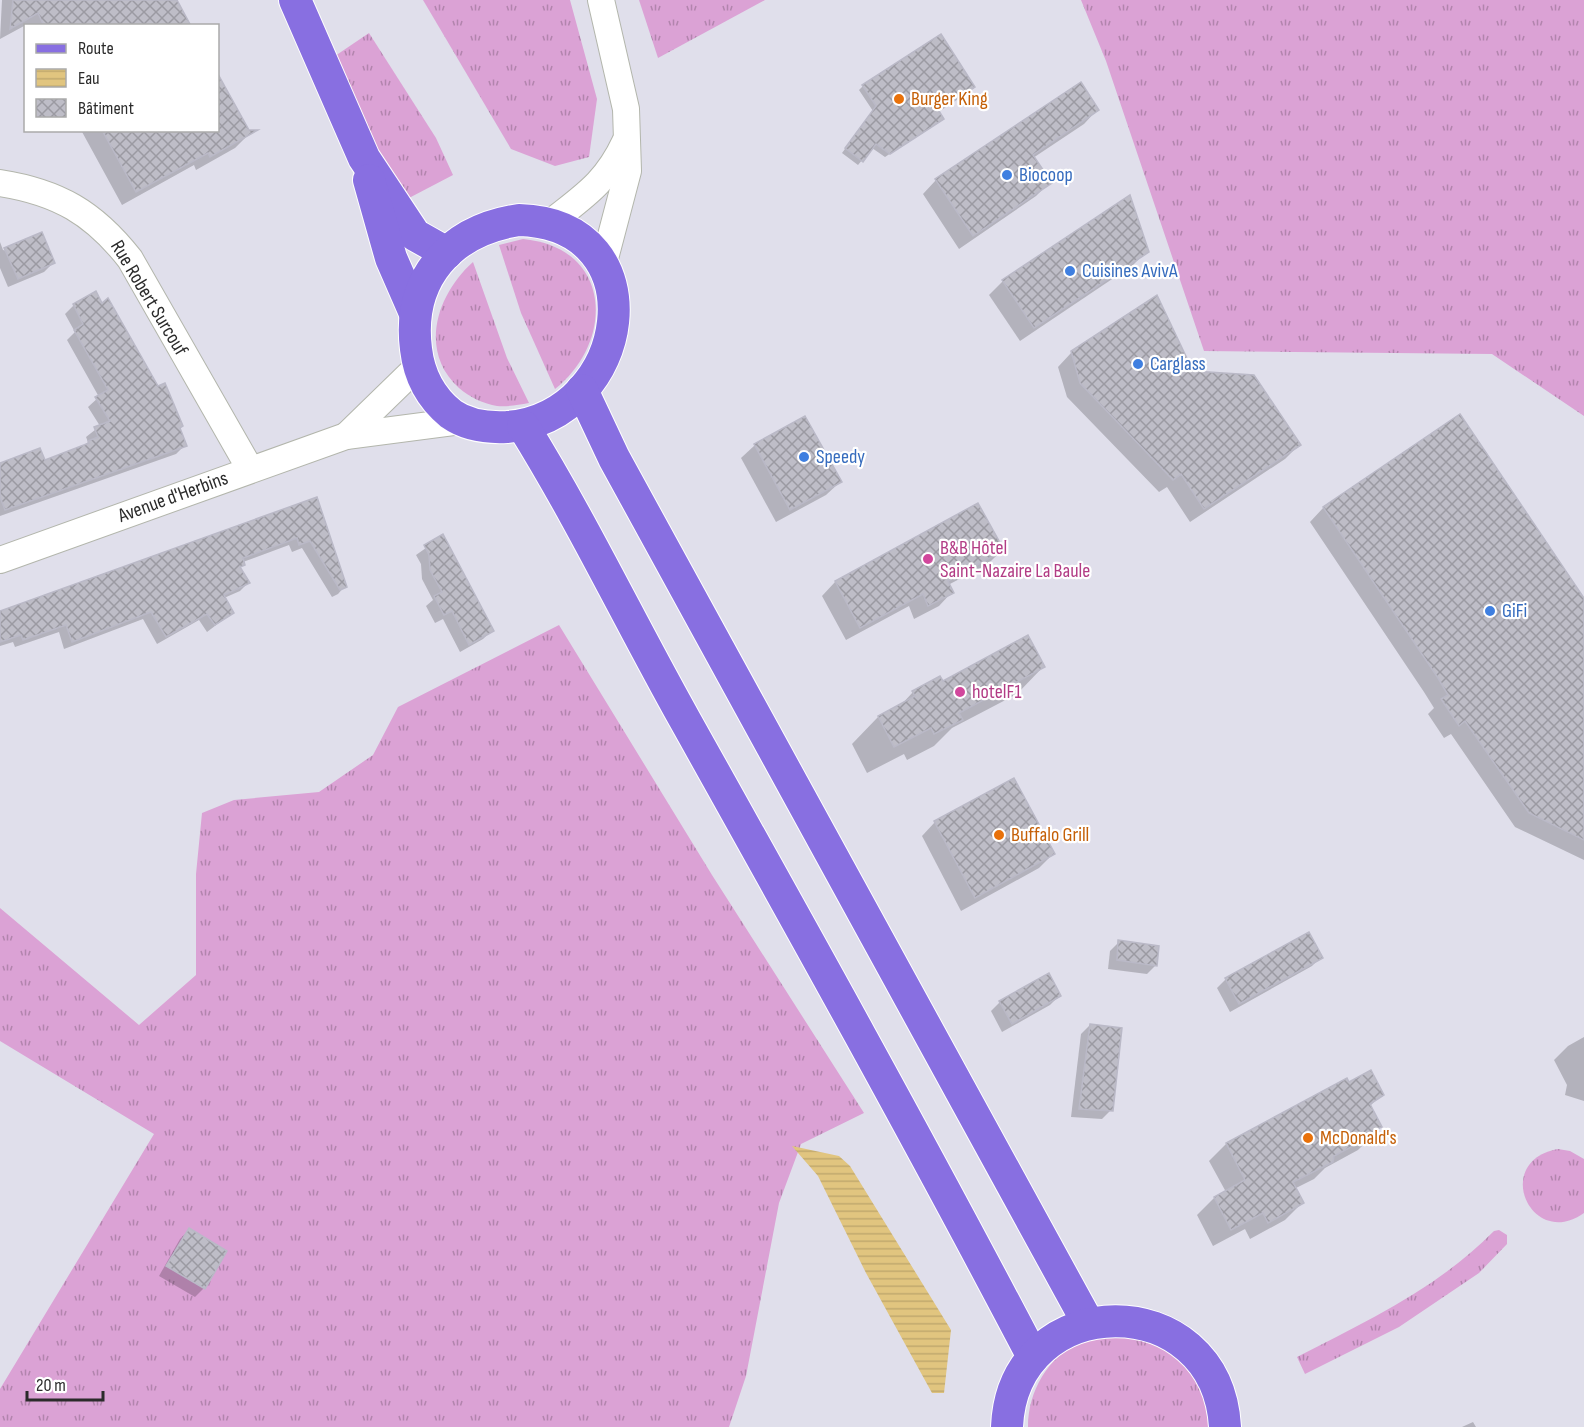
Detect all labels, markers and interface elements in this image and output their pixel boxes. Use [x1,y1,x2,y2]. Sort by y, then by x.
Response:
legend [24,24,219,132]
text: Route [78,38,114,59]
text: Eau [78,68,100,89]
place label: Burger King [911,87,988,111]
marker: Burger King [892,92,906,106]
text: Bâtiment [78,98,134,119]
place label: Biocoop [1019,163,1073,187]
marker: Biocoop [1000,168,1014,182]
street label: Rue Robert Surcouf [105,236,193,360]
place label: Cuisines AvivA [1082,259,1178,283]
marker: Cuisines AvivA [1063,264,1077,278]
place label: Carglass [1150,352,1206,376]
marker: Carglass [1131,357,1145,371]
place label: Speedy [816,445,865,469]
marker: Speedy [797,450,811,464]
street label: Avenue d'Herbins [114,466,231,528]
place label: B&B Hôtel Saint-Nazaire La Baule [940,536,1090,583]
marker: B&B Hôtel Saint-Nazaire La Baule [921,552,935,566]
place label: GiFi [1502,599,1527,623]
marker: GiFi [1483,604,1497,618]
place label: hotelF1 [972,680,1021,704]
marker: hotelF1 [953,685,967,699]
place label: Buffalo Grill [1011,823,1089,847]
marker: Buffalo Grill [992,828,1006,842]
place label: McDonald's [1320,1126,1397,1150]
marker: McDonald's [1301,1131,1315,1145]
scale bar [27,1364,104,1402]
text: 20 m [36,1375,66,1396]

